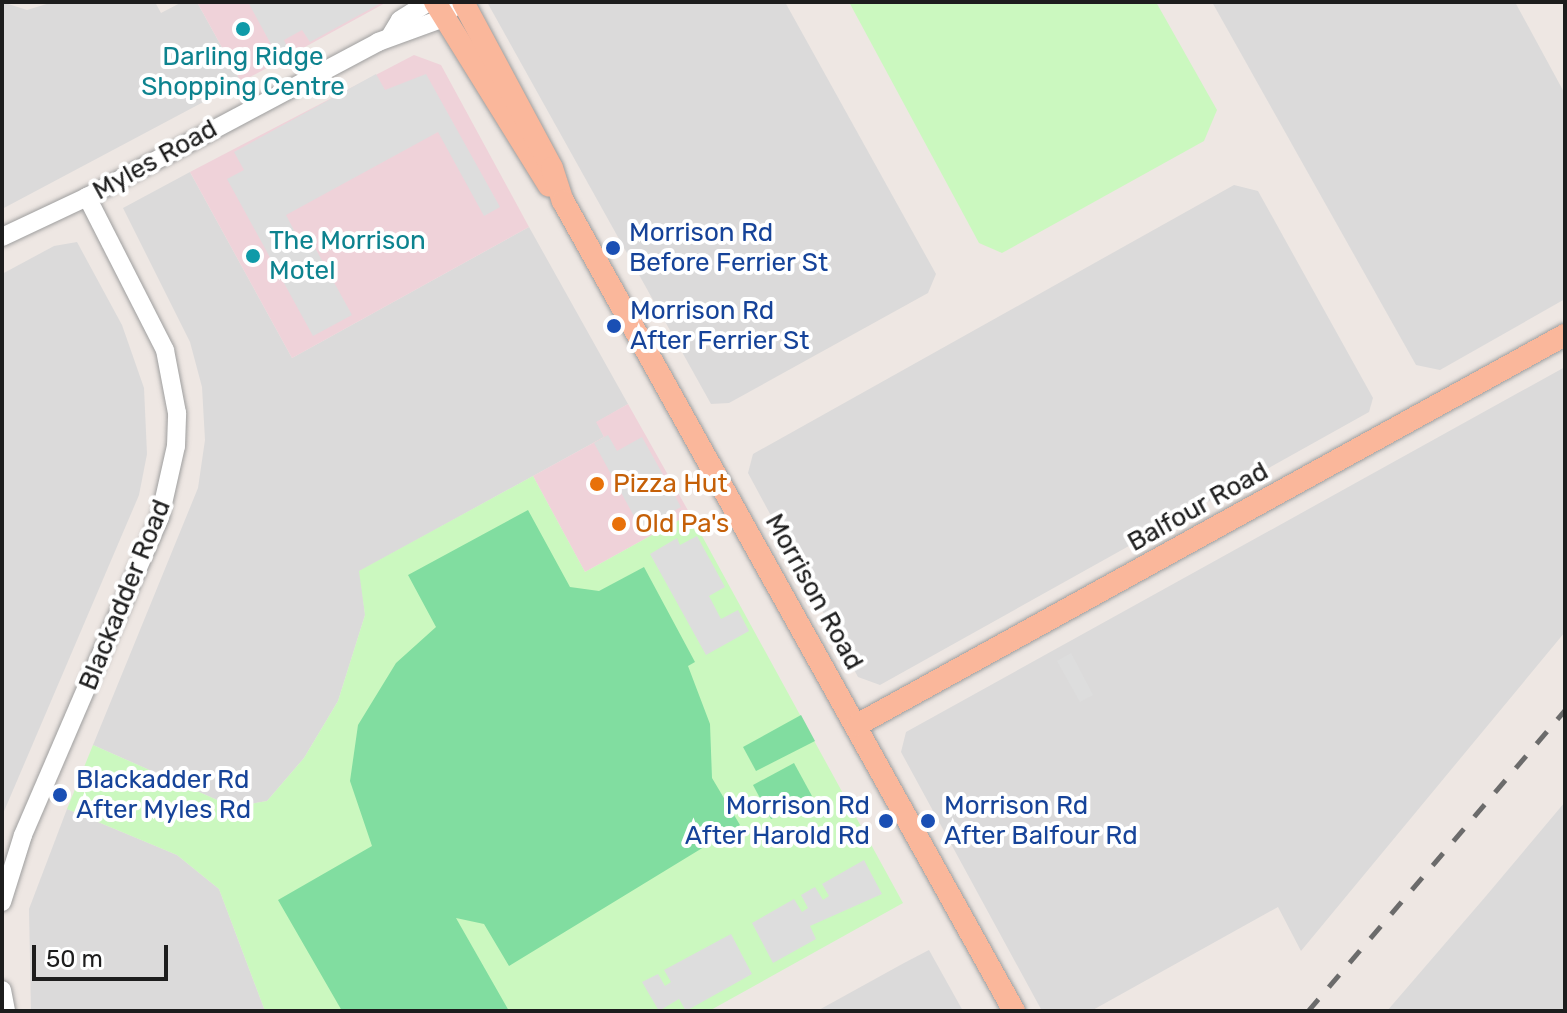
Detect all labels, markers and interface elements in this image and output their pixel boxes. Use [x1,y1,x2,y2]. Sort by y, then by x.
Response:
marker: Darling Ridge Shopping Centre [234,20,252,38]
place label: Darling Ridge Shopping Centre [141,41,345,102]
street label: Myles Road [87,113,223,207]
place label: Morrison Rd Before Ferrier St [629,217,829,278]
place label: The Morrison Motel [269,225,426,286]
marker: Morrison Rd Before Ferrier St [604,239,622,257]
marker: The Morrison Motel [244,247,262,265]
place label: Morrison Rd After Ferrier St [630,295,811,356]
marker: Morrison Rd After Ferrier St [605,317,623,335]
street label: Balfour Road [1122,455,1274,559]
place label: Pizza Hut [613,468,728,500]
marker: Pizza Hut [588,475,606,493]
street label: Blackadder Road [72,495,178,695]
place label: Old Pa's [635,508,729,540]
street label: Morrison Road [758,509,870,675]
marker: Old Pa's [610,515,628,533]
place label: Blackadder Rd After Myles Rd [76,764,252,826]
marker: Blackadder Rd After Myles Rd [51,786,69,804]
place label: Morrison Rd After Harold Rd [684,790,870,852]
place label: Morrison Rd After Balfour Rd [944,790,1139,852]
marker: Morrison Rd After Harold Rd [877,812,895,830]
marker: Morrison Rd After Balfour Rd [919,812,937,830]
scale bar [36,929,172,979]
text: 50 m [46,945,103,973]

